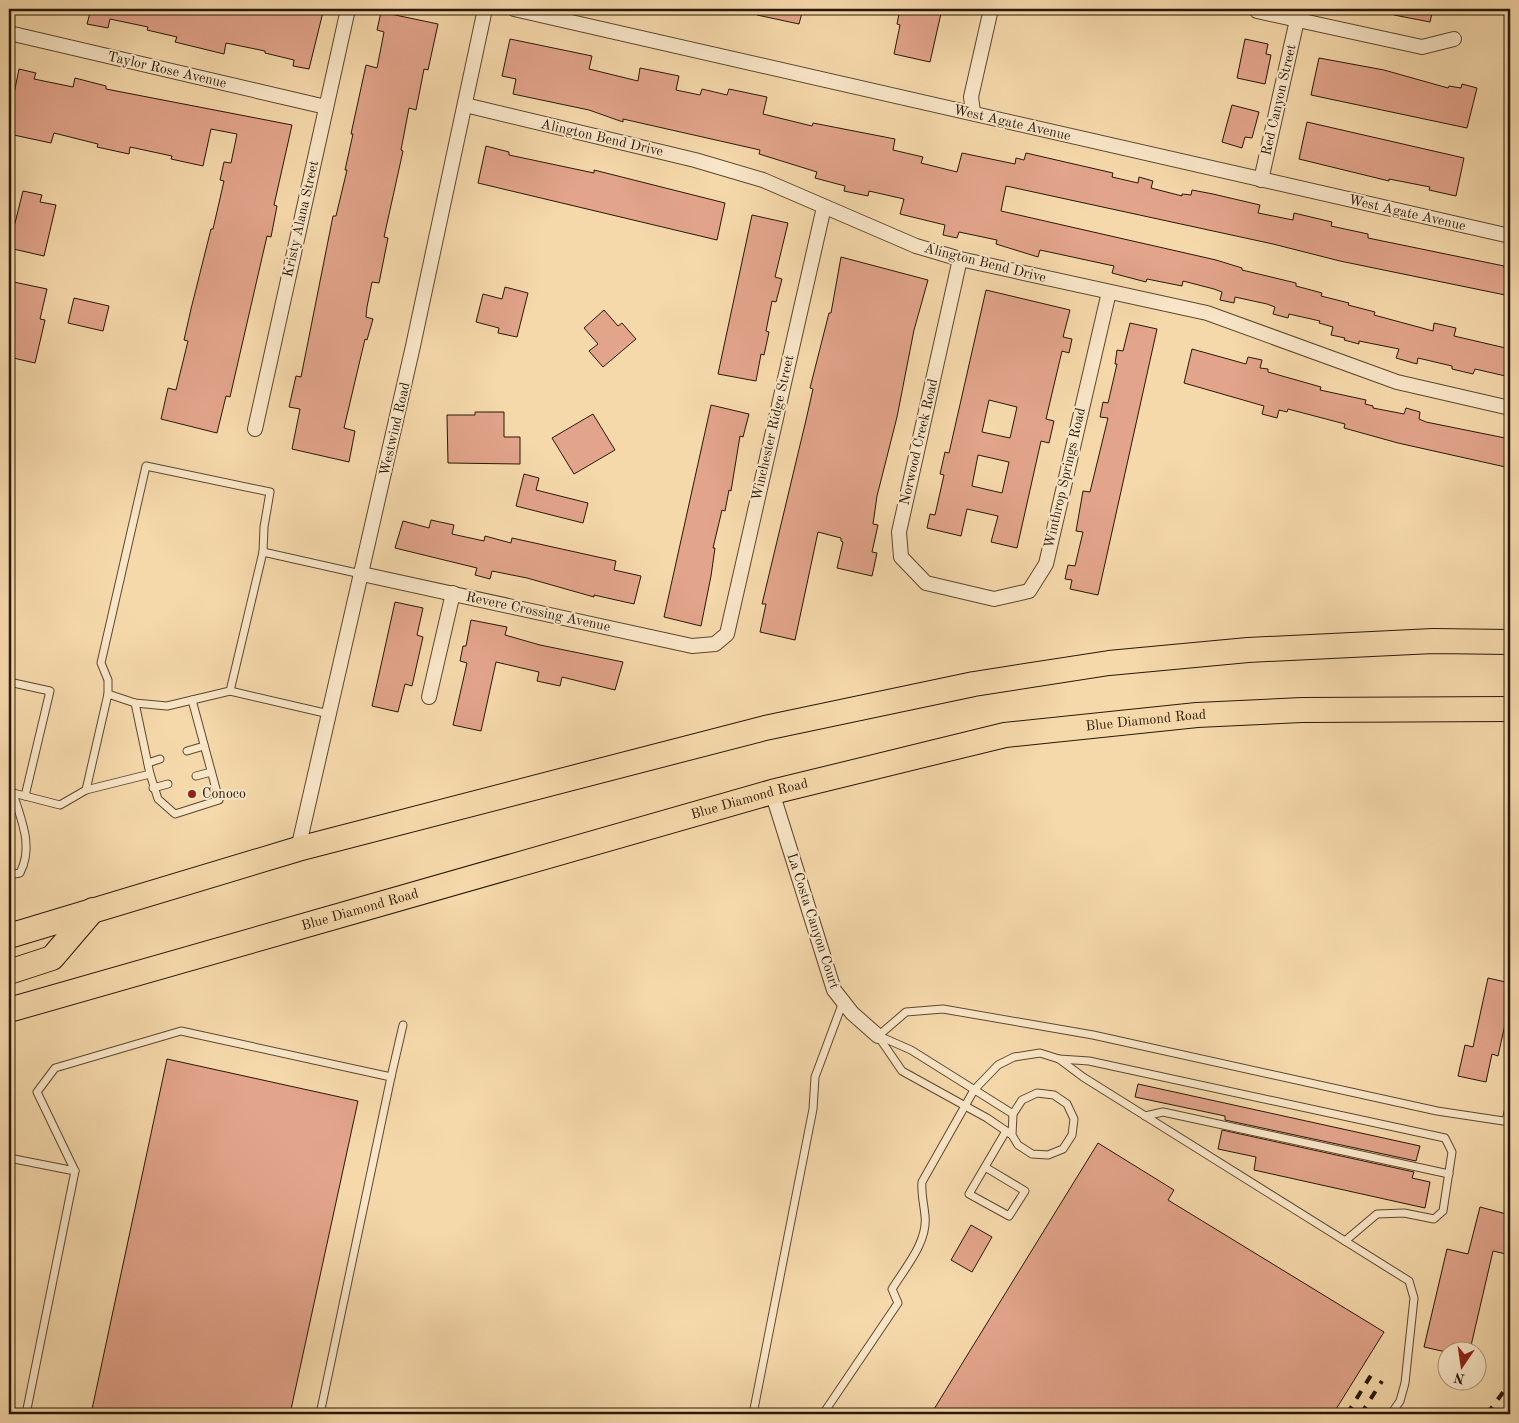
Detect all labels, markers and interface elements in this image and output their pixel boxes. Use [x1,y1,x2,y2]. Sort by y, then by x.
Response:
street label: Red Canyon Street [1259,43,1299,157]
street label: Taylor Rose Avenue [106,49,228,91]
street label: West Agate Avenue [952,103,1072,143]
street label: Alington Bend Drive [539,117,665,159]
street label: Kristy Alana Street [281,159,321,279]
street label: West Agate Avenue [1347,193,1467,233]
street label: Alington Bend Drive [923,241,1047,285]
street label: Winchester Ridge Street [749,354,797,502]
street label: Norwood Creek Road [898,377,940,507]
street label: Westwind Road [377,381,413,477]
street label: Winthrop Springs Road [1042,406,1088,550]
street label: Revere Crossing Avenue [465,590,611,634]
street label: Blue Diamond Road [1085,708,1206,734]
street label: Blue Diamond Road [689,776,810,822]
place label: Conoco [202,787,246,801]
marker: Conoco [186,788,198,800]
street label: La Costa Canyon Court [784,851,842,991]
street label: Blue Diamond Road [300,886,420,933]
north arrow [1436,1340,1486,1390]
text: N [1452,1370,1466,1386]

